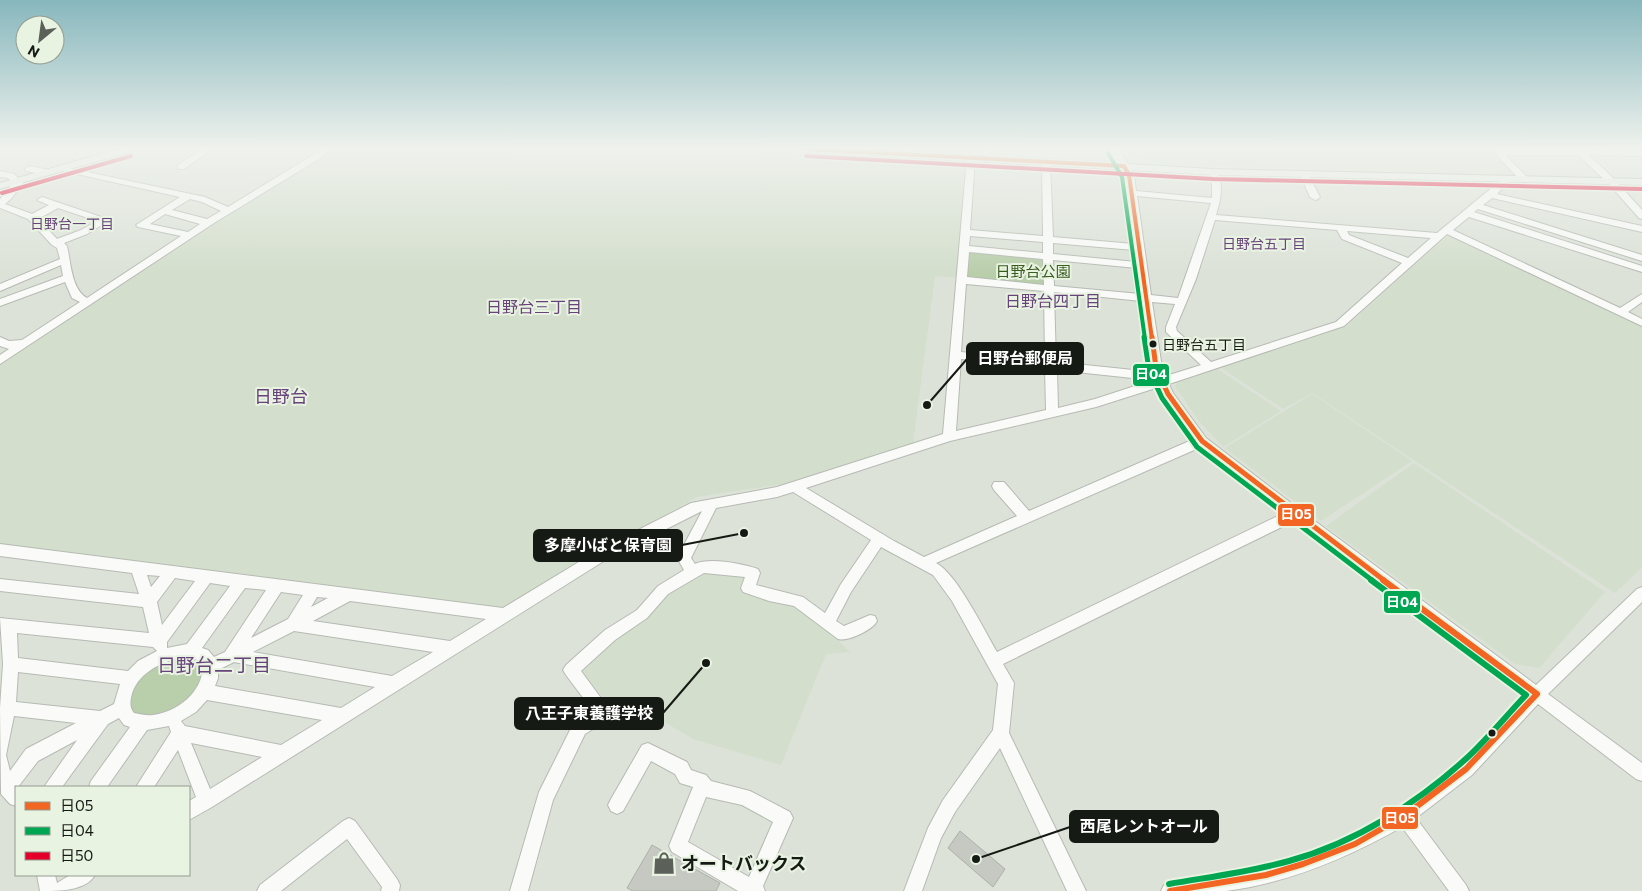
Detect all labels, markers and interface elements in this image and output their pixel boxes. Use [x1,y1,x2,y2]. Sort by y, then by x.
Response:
north arrow [15,15,65,65]
text: N [25,42,42,62]
district label: 日野台一丁目 [30,215,114,232]
district label: 日野台五丁目 [1222,235,1306,252]
park label: 日野台公園 [995,262,1071,280]
district label: 日野台四丁目 [1005,291,1101,310]
district label: 日野台三丁目 [486,297,582,316]
place label: 日野台五丁目 [1162,336,1246,353]
marker: 日野台五丁目 [1148,339,1158,349]
callout: 日野台郵便局 [967,343,1083,374]
text: 日野台郵便局 [977,348,1073,367]
line badge: 日04 [1132,363,1170,387]
text: 日04 [1135,365,1167,382]
district label: 日野台 [254,385,308,407]
line badge: 日05 [1277,503,1315,527]
text: 日05 [1280,505,1312,522]
callout: 多摩小ばと保育園 [534,530,682,561]
text: 多摩小ばと保育園 [544,535,672,554]
line badge: 日04 [1383,590,1421,614]
text: 日04 [1386,593,1418,610]
district label: 日野台二丁目 [157,653,271,676]
callout: 八王子東養護学校 [515,698,663,729]
text: 八王子東養護学校 [525,703,653,722]
unlabelled marker [1487,728,1497,738]
legend [15,786,190,876]
text: 日05 [60,796,93,814]
line badge: 日05 [1381,806,1419,830]
text: 日05 [1384,809,1416,826]
callout: 西尾レントオール [1070,811,1218,842]
text: 西尾レントオール [1080,816,1208,835]
text: 日04 [60,821,94,839]
text: 日50 [60,846,93,864]
shop icon: オートバックス [651,850,677,876]
place label: オートバックス [681,852,806,874]

